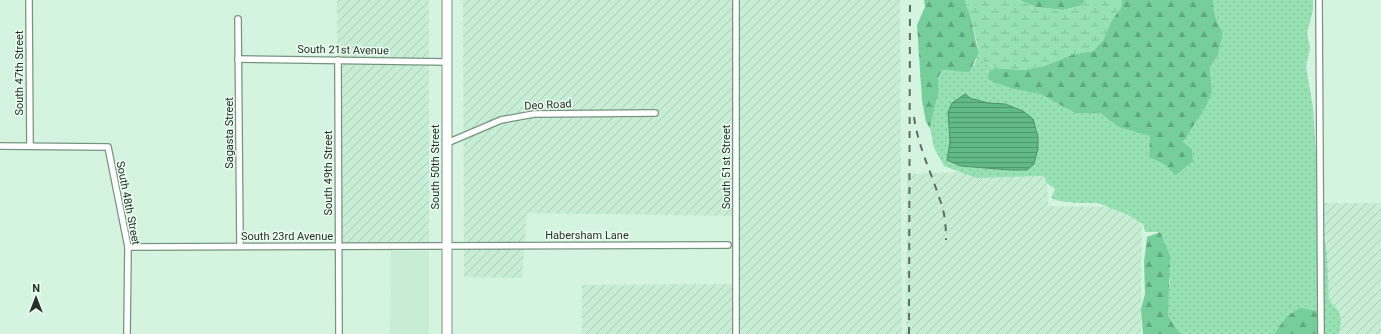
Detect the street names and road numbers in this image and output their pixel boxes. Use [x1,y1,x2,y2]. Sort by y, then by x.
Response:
street label: South 47th Street [13,30,26,116]
street label: South 21st Avenue [297,43,389,57]
street label: Sagasta Street [223,97,236,169]
street label: Deo Road [524,97,572,113]
street label: South 50th Street [429,124,442,210]
street label: South 51st Street [720,124,733,209]
street label: South 49th Street [322,130,335,216]
street label: South 48th Street [114,160,143,246]
street label: Habersham Lane [545,229,629,242]
street label: South 23rd Avenue [241,230,333,243]

